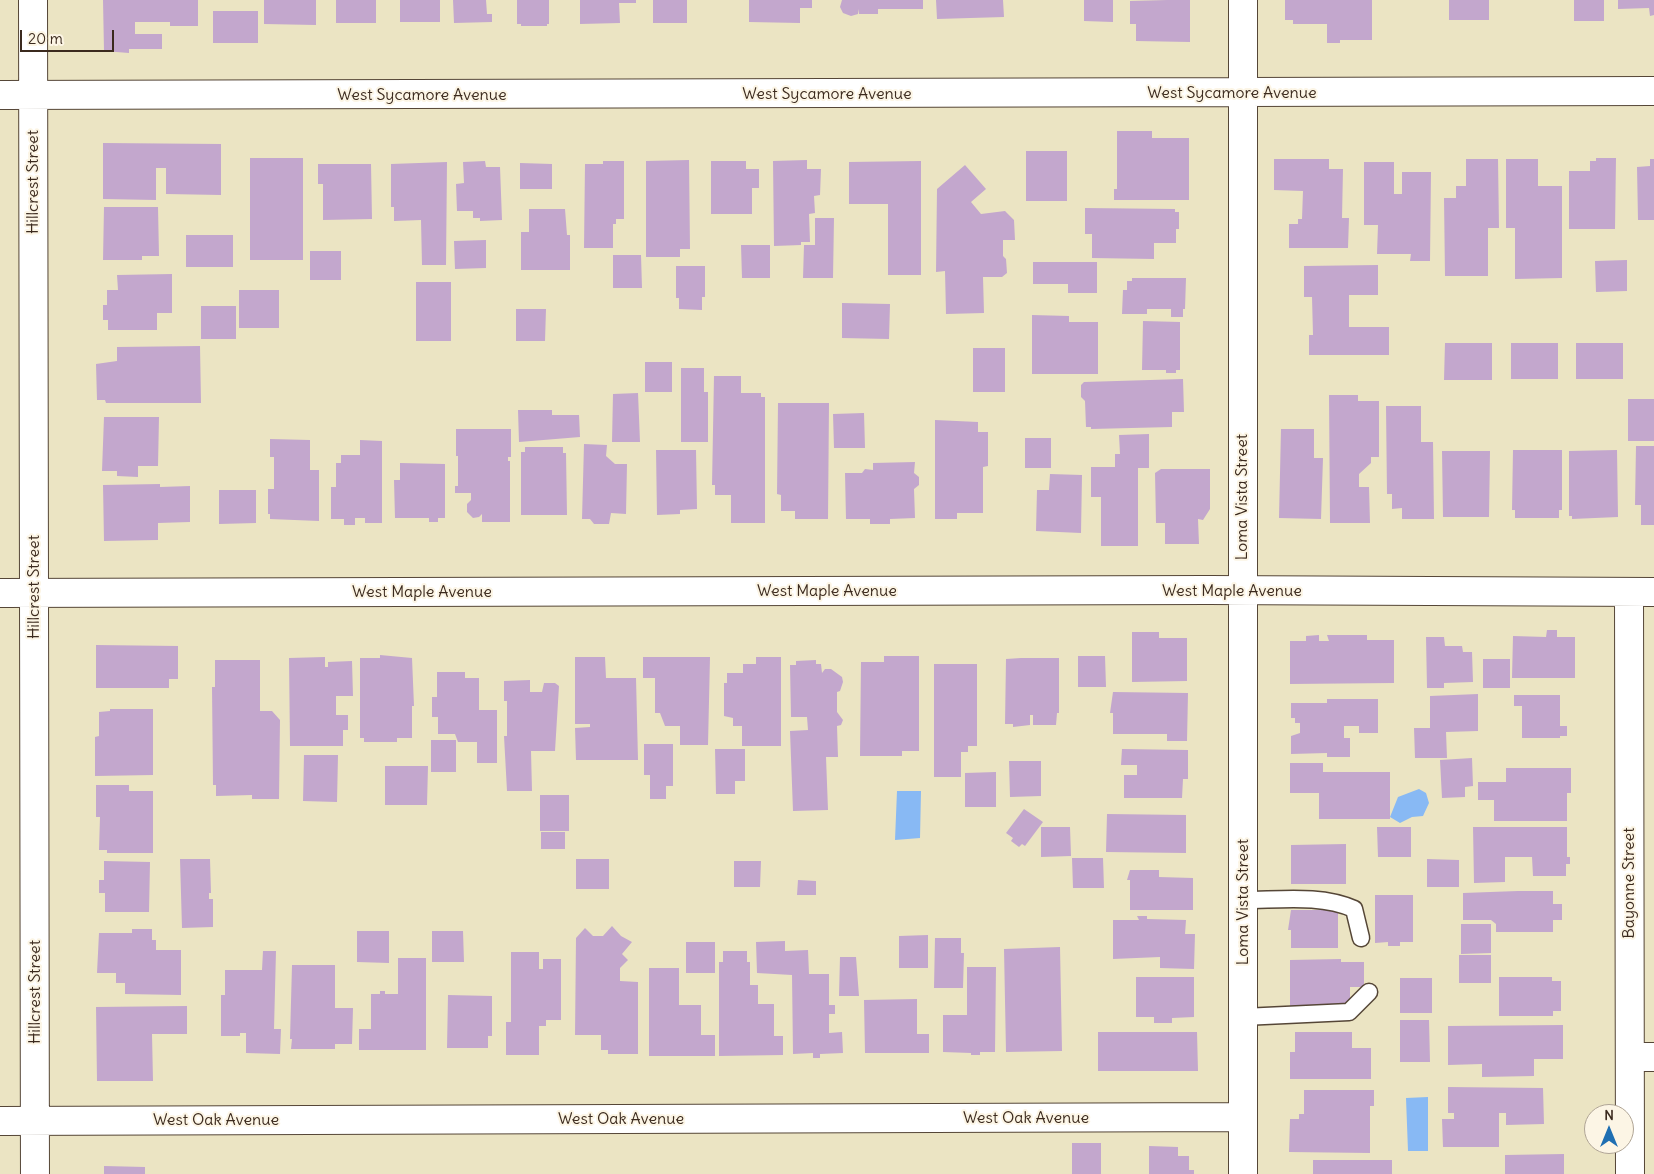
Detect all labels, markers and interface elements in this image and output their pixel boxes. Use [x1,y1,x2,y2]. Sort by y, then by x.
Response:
scale bar [22,20,116,52]
text: 20 m [28,29,63,48]
street label: West Sycamore Avenue [1147,83,1317,103]
street label: West Sycamore Avenue [742,84,912,104]
street label: West Sycamore Avenue [337,85,507,105]
street label: Hillcrest Street [23,130,43,234]
street label: Loma Vista Street [1232,434,1252,560]
street label: Hillcrest Street [24,535,44,639]
street label: West Maple Avenue [757,581,897,601]
street label: West Maple Avenue [1162,581,1302,601]
street label: West Maple Avenue [352,582,492,602]
street label: Bayonne Street [1619,827,1639,939]
street label: Loma Vista Street [1233,839,1253,965]
street label: Hillcrest Street [25,940,45,1044]
north arrow [1584,1104,1634,1154]
text: N [1604,1106,1614,1124]
street label: West Oak Avenue [963,1108,1089,1128]
street label: West Oak Avenue [558,1109,684,1129]
street label: West Oak Avenue [153,1110,279,1130]

